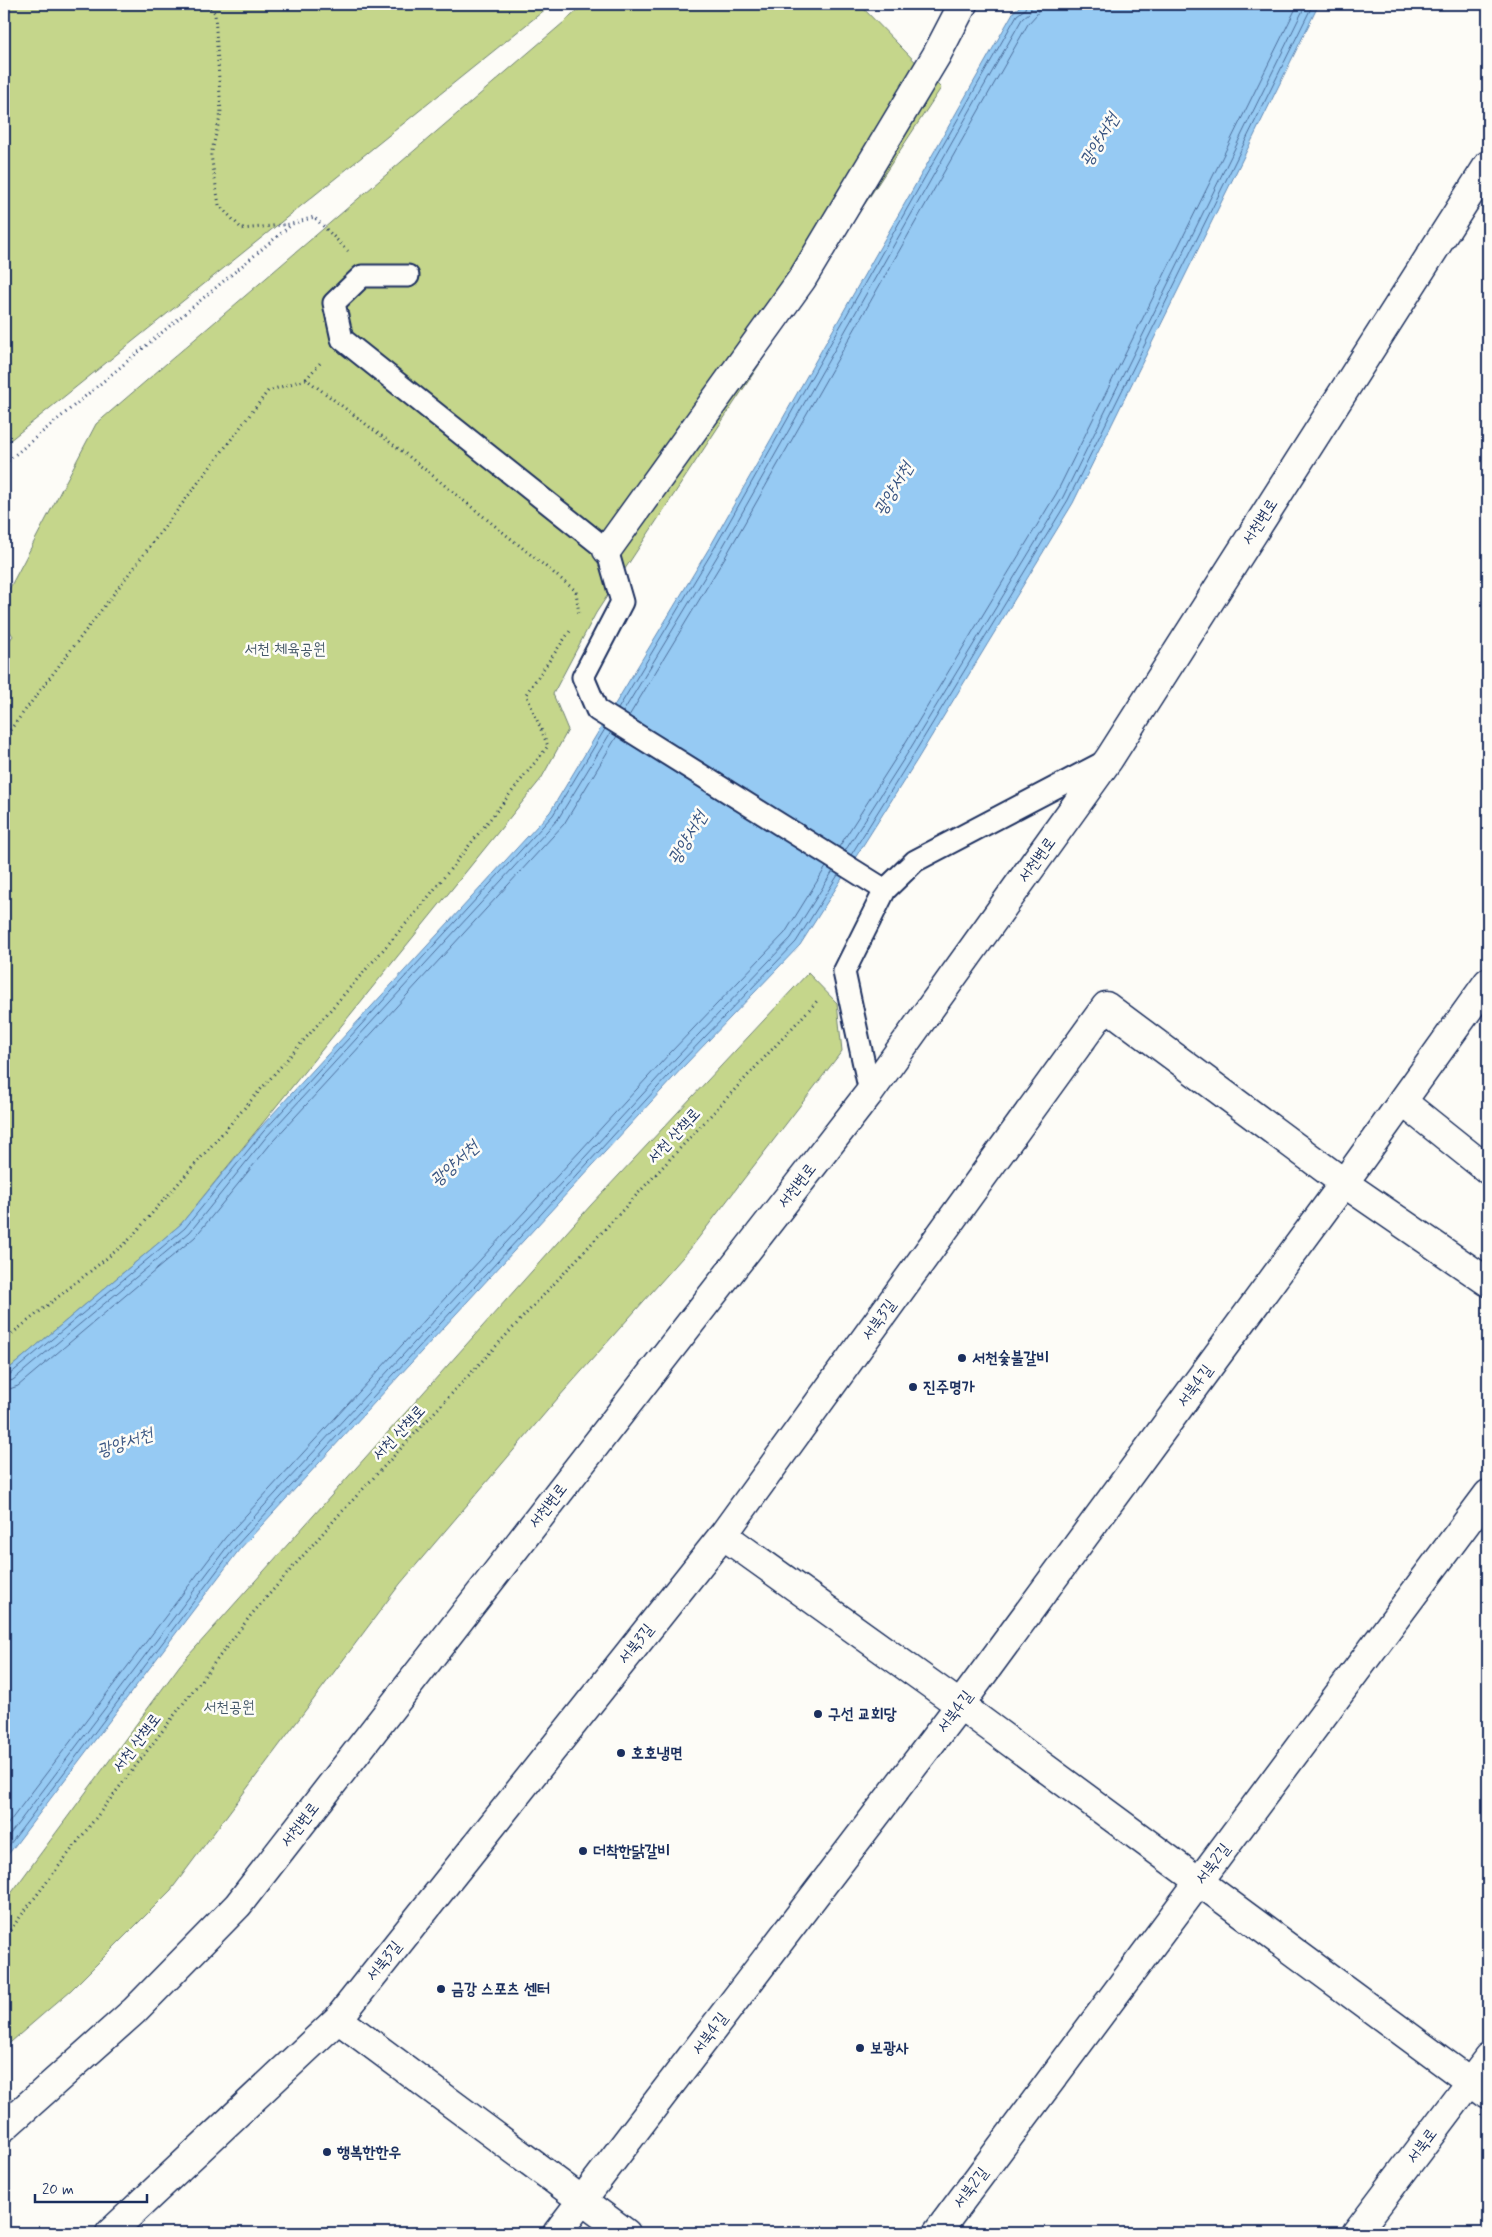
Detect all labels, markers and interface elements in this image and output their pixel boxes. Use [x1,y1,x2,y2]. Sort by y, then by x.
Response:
water label: 광양서천 [1075,108,1126,171]
water label: 광양서천 [869,457,920,520]
street label: 서천변로 [1237,495,1283,549]
park label: 서천 체육공원 [244,639,326,660]
water label: 광양서천 [663,806,714,869]
street label: 서천변로 [1013,833,1061,887]
street label: 서천 산책로 [643,1104,705,1168]
water label: 광양서천 [425,1135,486,1192]
street label: 서천변로 [773,1159,821,1213]
street label: 서북3길 [857,1295,901,1345]
place label: 서천숯불갈비 [972,1348,1049,1369]
marker: 서천숯불갈비 [956,1352,968,1364]
street label: 서북4길 [1172,1360,1218,1412]
place label: 진주명가 [923,1377,975,1398]
marker: 진주명가 [907,1381,919,1393]
street label: 서천 산책로 [368,1401,430,1465]
water label: 광양서천 [94,1422,158,1463]
street label: 서천변로 [524,1479,572,1533]
street label: 서북3길 [613,1619,659,1668]
street label: 서북4길 [932,1686,978,1737]
park label: 서천공원 [203,1697,255,1718]
place label: 구선 교회당 [828,1704,897,1725]
marker: 구선 교회당 [812,1708,824,1720]
street label: 서천 산책로 [108,1709,166,1777]
place label: 호호냉면 [631,1743,683,1764]
marker: 호호냉면 [615,1747,627,1759]
street label: 서천변로 [276,1798,324,1852]
street label: 서북2길 [1191,1839,1235,1889]
place label: 더착한닭갈비 [593,1841,670,1862]
marker: 더착한닭갈비 [577,1845,589,1857]
street label: 서북3길 [361,1936,407,1985]
place label: 금강 스포츠 센터 [451,1979,550,2000]
marker: 금강 스포츠 센터 [435,1983,447,1995]
street label: 서북4길 [687,2008,733,2059]
place label: 보광사 [870,2038,909,2059]
marker: 보광사 [854,2042,866,2054]
street label: 서북로 [1402,2124,1442,2168]
place label: 행복한한우 [336,2142,402,2163]
marker: 행복한한우 [321,2146,333,2158]
street label: 서북2길 [949,2163,993,2213]
scale bar [35,2172,148,2204]
text: 20 m [42,2180,74,2200]

